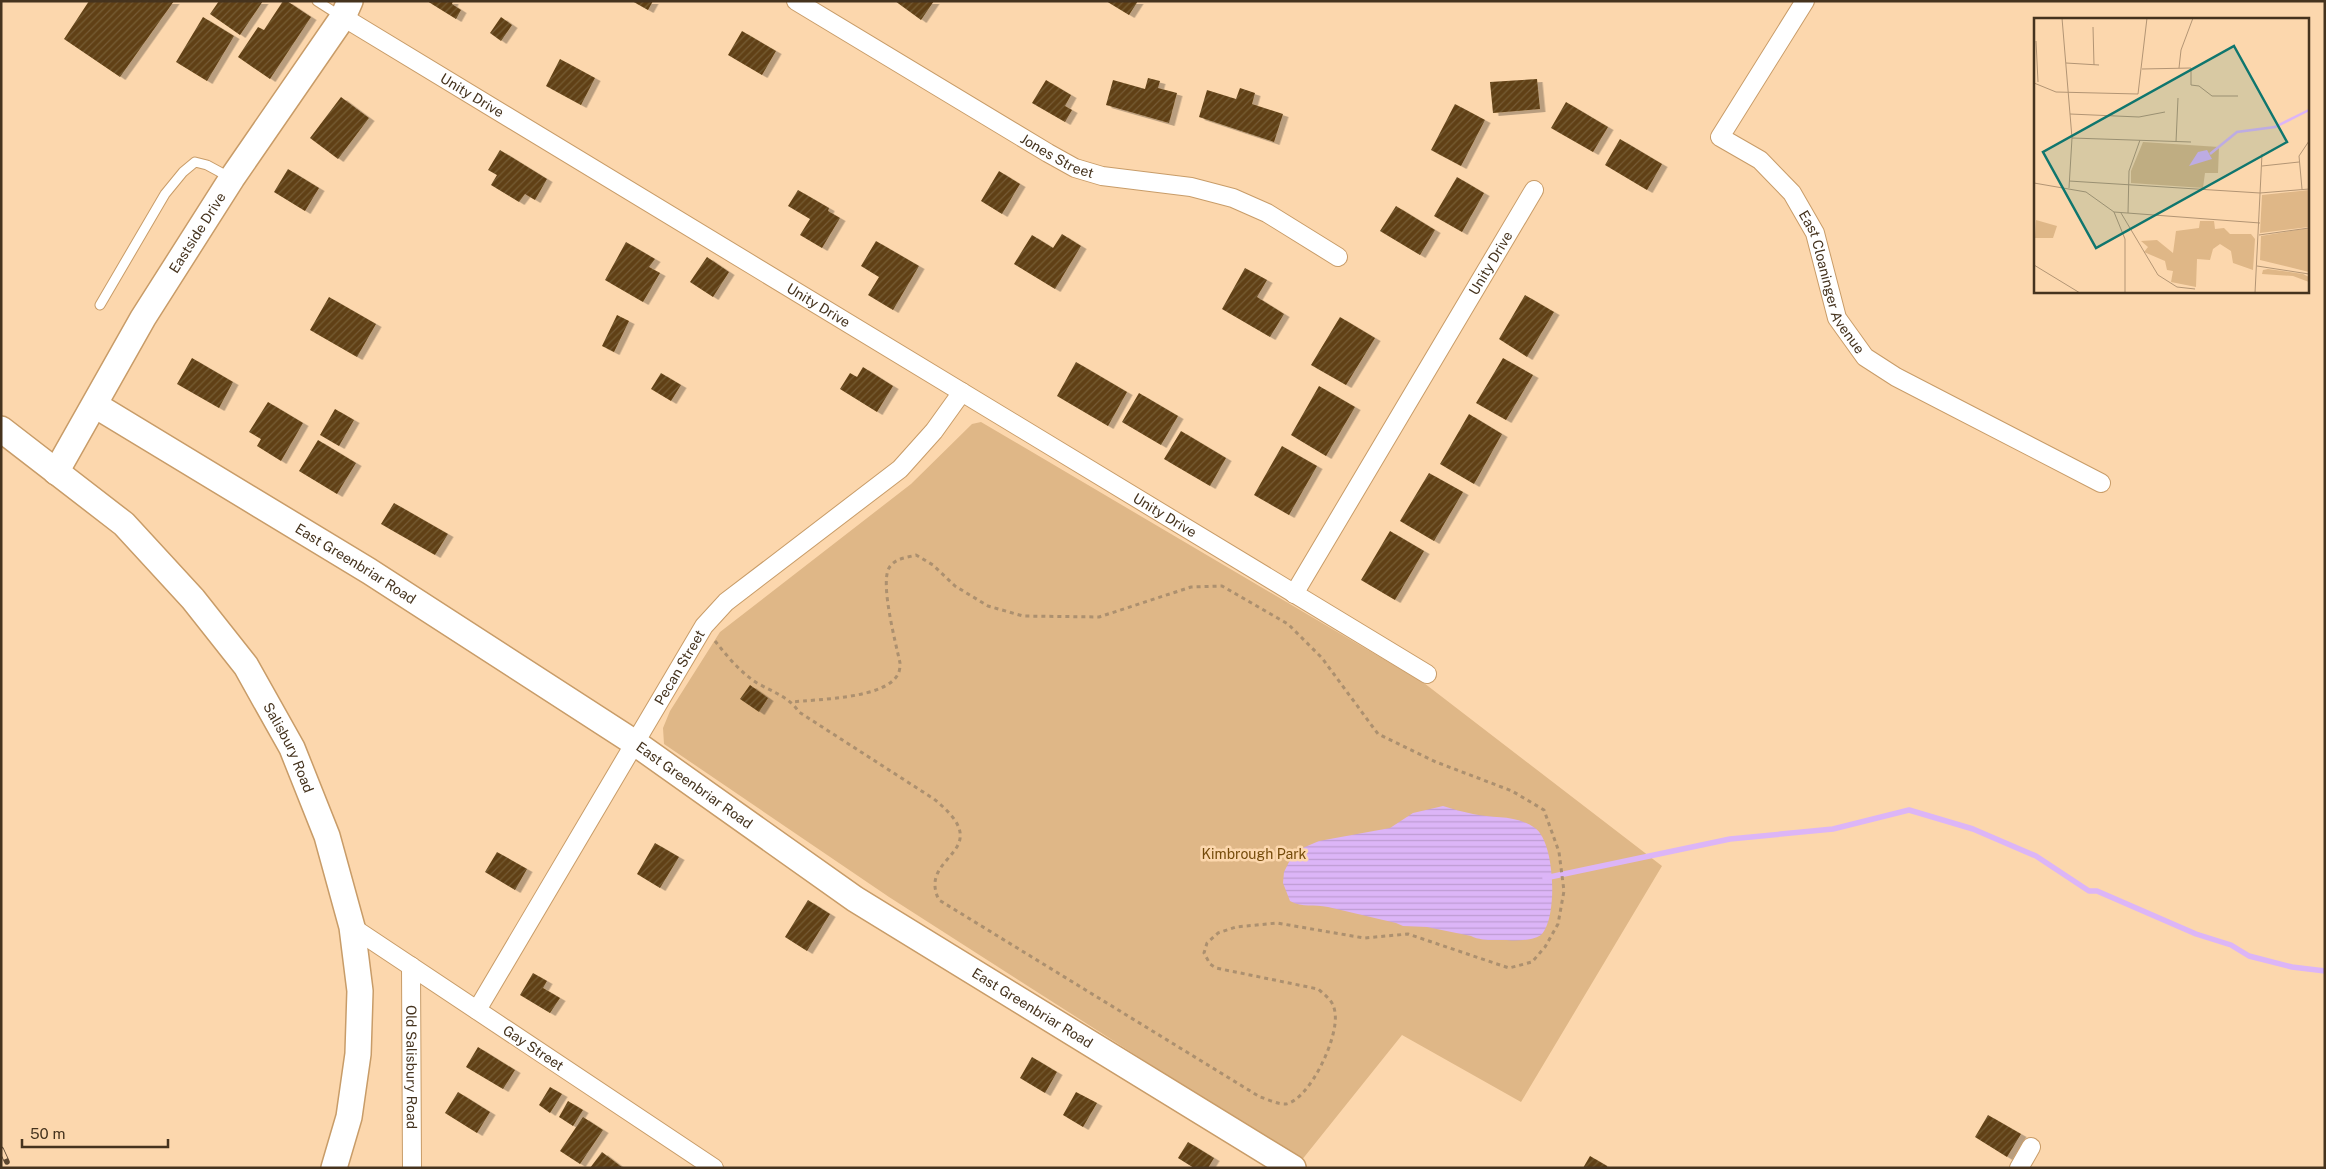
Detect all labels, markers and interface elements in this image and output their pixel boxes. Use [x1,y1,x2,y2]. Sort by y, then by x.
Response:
inset map [2034,18,2308,292]
street label: Unity Drive [438,70,507,121]
street label: Jones Street [1018,130,1096,181]
street label: Eastside Drive [166,189,229,276]
street label: East Cloaninger Avenue [1796,208,1868,357]
street label: Unity Drive [1466,228,1516,298]
street label: Unity Drive [784,280,853,331]
street label: Unity Drive [1130,490,1199,540]
street label: East Greenbriar Road [292,520,419,607]
street label: Pecan Street [651,627,708,708]
street label: Salisbury Road [260,700,317,795]
street label: East Greenbriar Road [633,738,756,832]
park label: Kimbrough Park [1202,846,1307,862]
street label: East Greenbriar Road [969,965,1096,1051]
street label: Old Salisbury Road [403,1005,420,1129]
street label: Gay Street [500,1022,567,1074]
scale bar [22,1116,169,1148]
text: 50 m [30,1125,65,1142]

